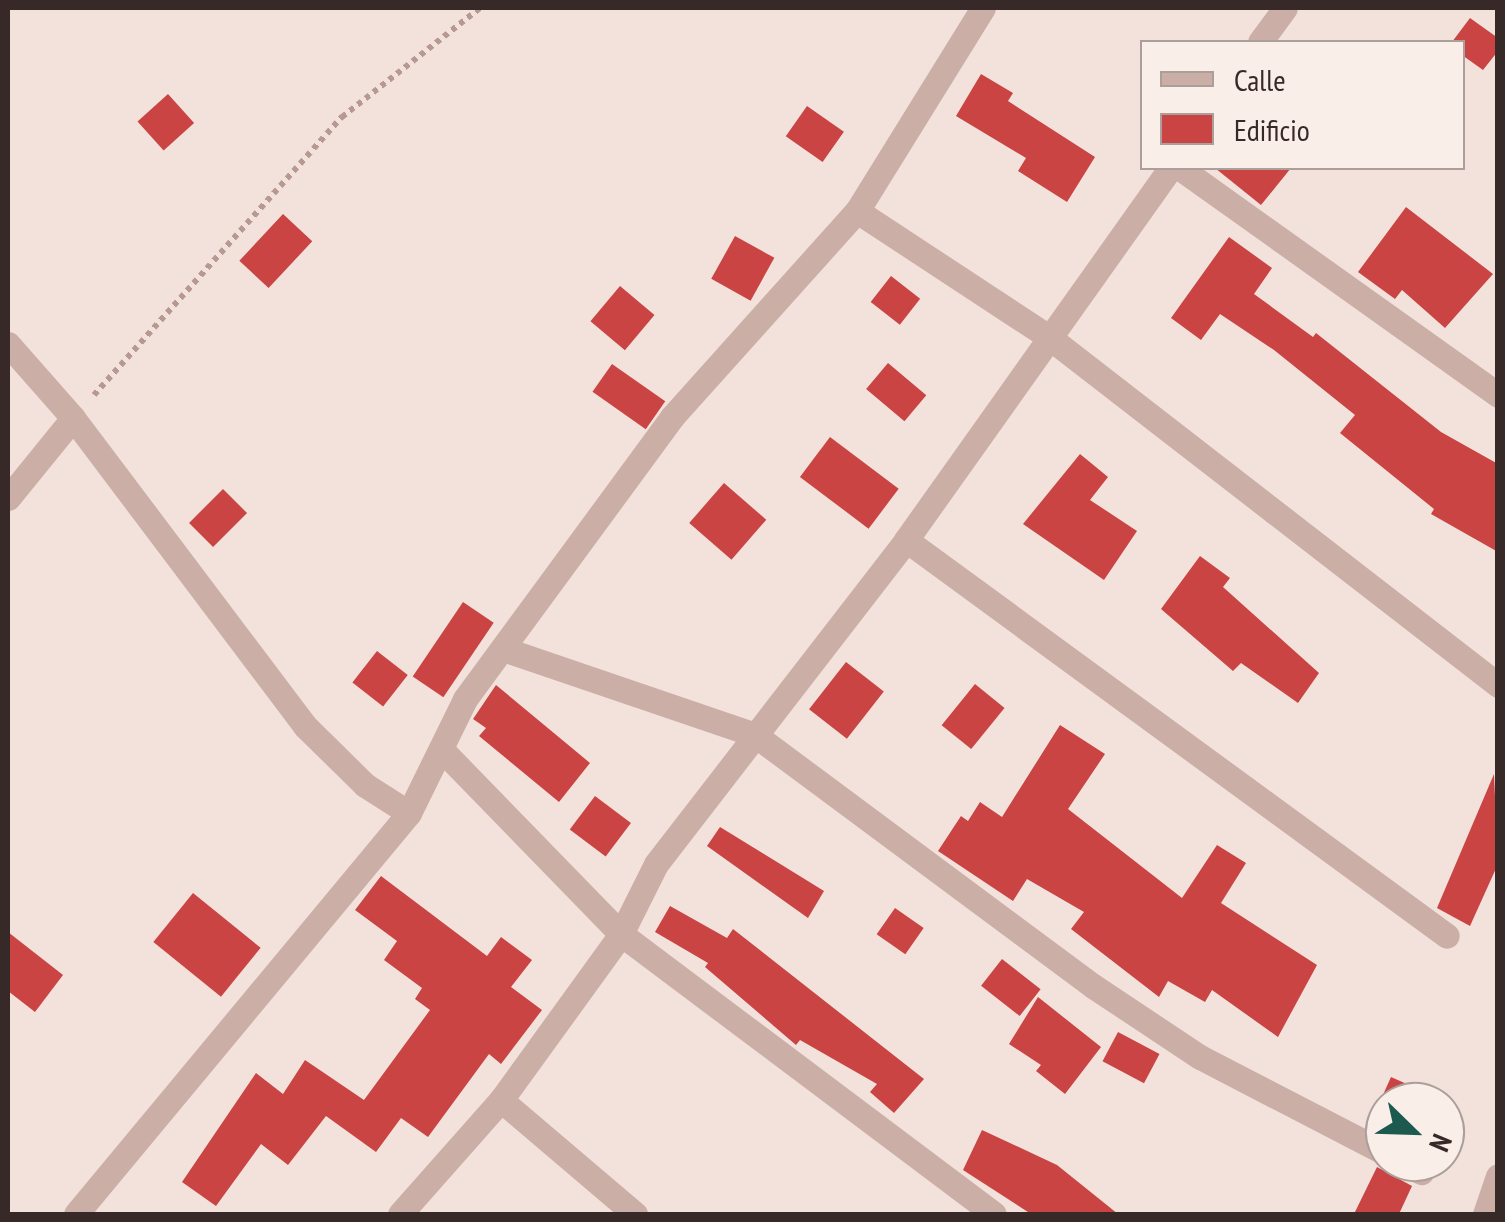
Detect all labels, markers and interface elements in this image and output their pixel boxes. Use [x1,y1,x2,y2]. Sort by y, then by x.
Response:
legend [1140,40,1465,170]
text: Calle [1234,60,1286,99]
text: Edificio [1234,110,1310,149]
north arrow [1365,1082,1465,1182]
text: N [1421,1129,1461,1157]

